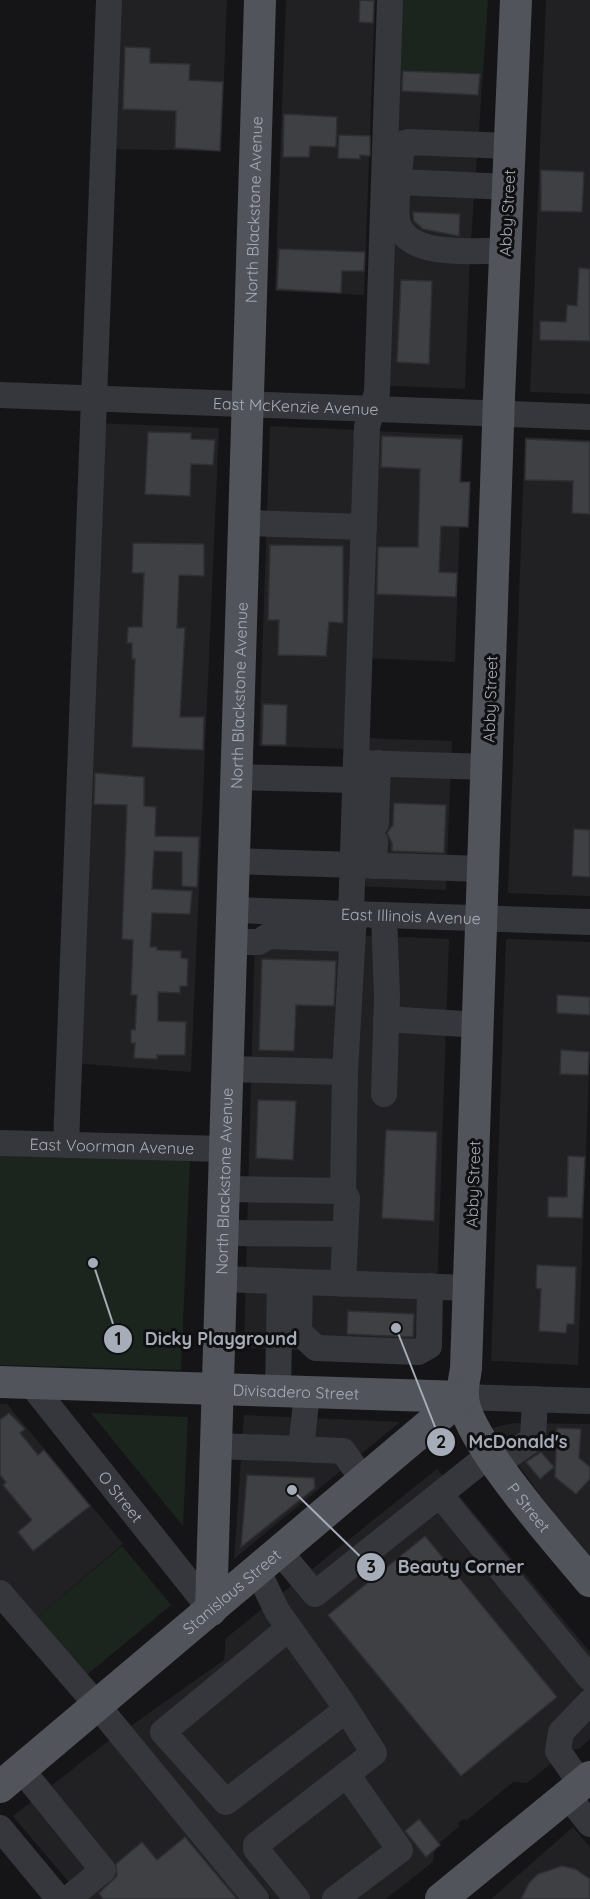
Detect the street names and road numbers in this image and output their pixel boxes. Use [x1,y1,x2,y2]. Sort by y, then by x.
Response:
street label: North Blackstone Avenue [241,116,266,303]
street label: Abby Street [495,169,519,257]
street label: East McKenzie Avenue [213,393,379,419]
street label: North Blackstone Avenue [226,602,252,789]
street label: Abby Street [478,655,502,743]
street label: East Illinois Avenue [341,904,481,928]
street label: North Blackstone Avenue [211,1087,237,1275]
street label: East Voorman Avenue [29,1134,194,1158]
street label: Abby Street [461,1140,485,1228]
street label: Divisadero Street [232,1380,359,1404]
street label: O Street [94,1467,147,1527]
street label: P Street [503,1479,555,1536]
street label: Stanislaus Street [178,1544,285,1639]

